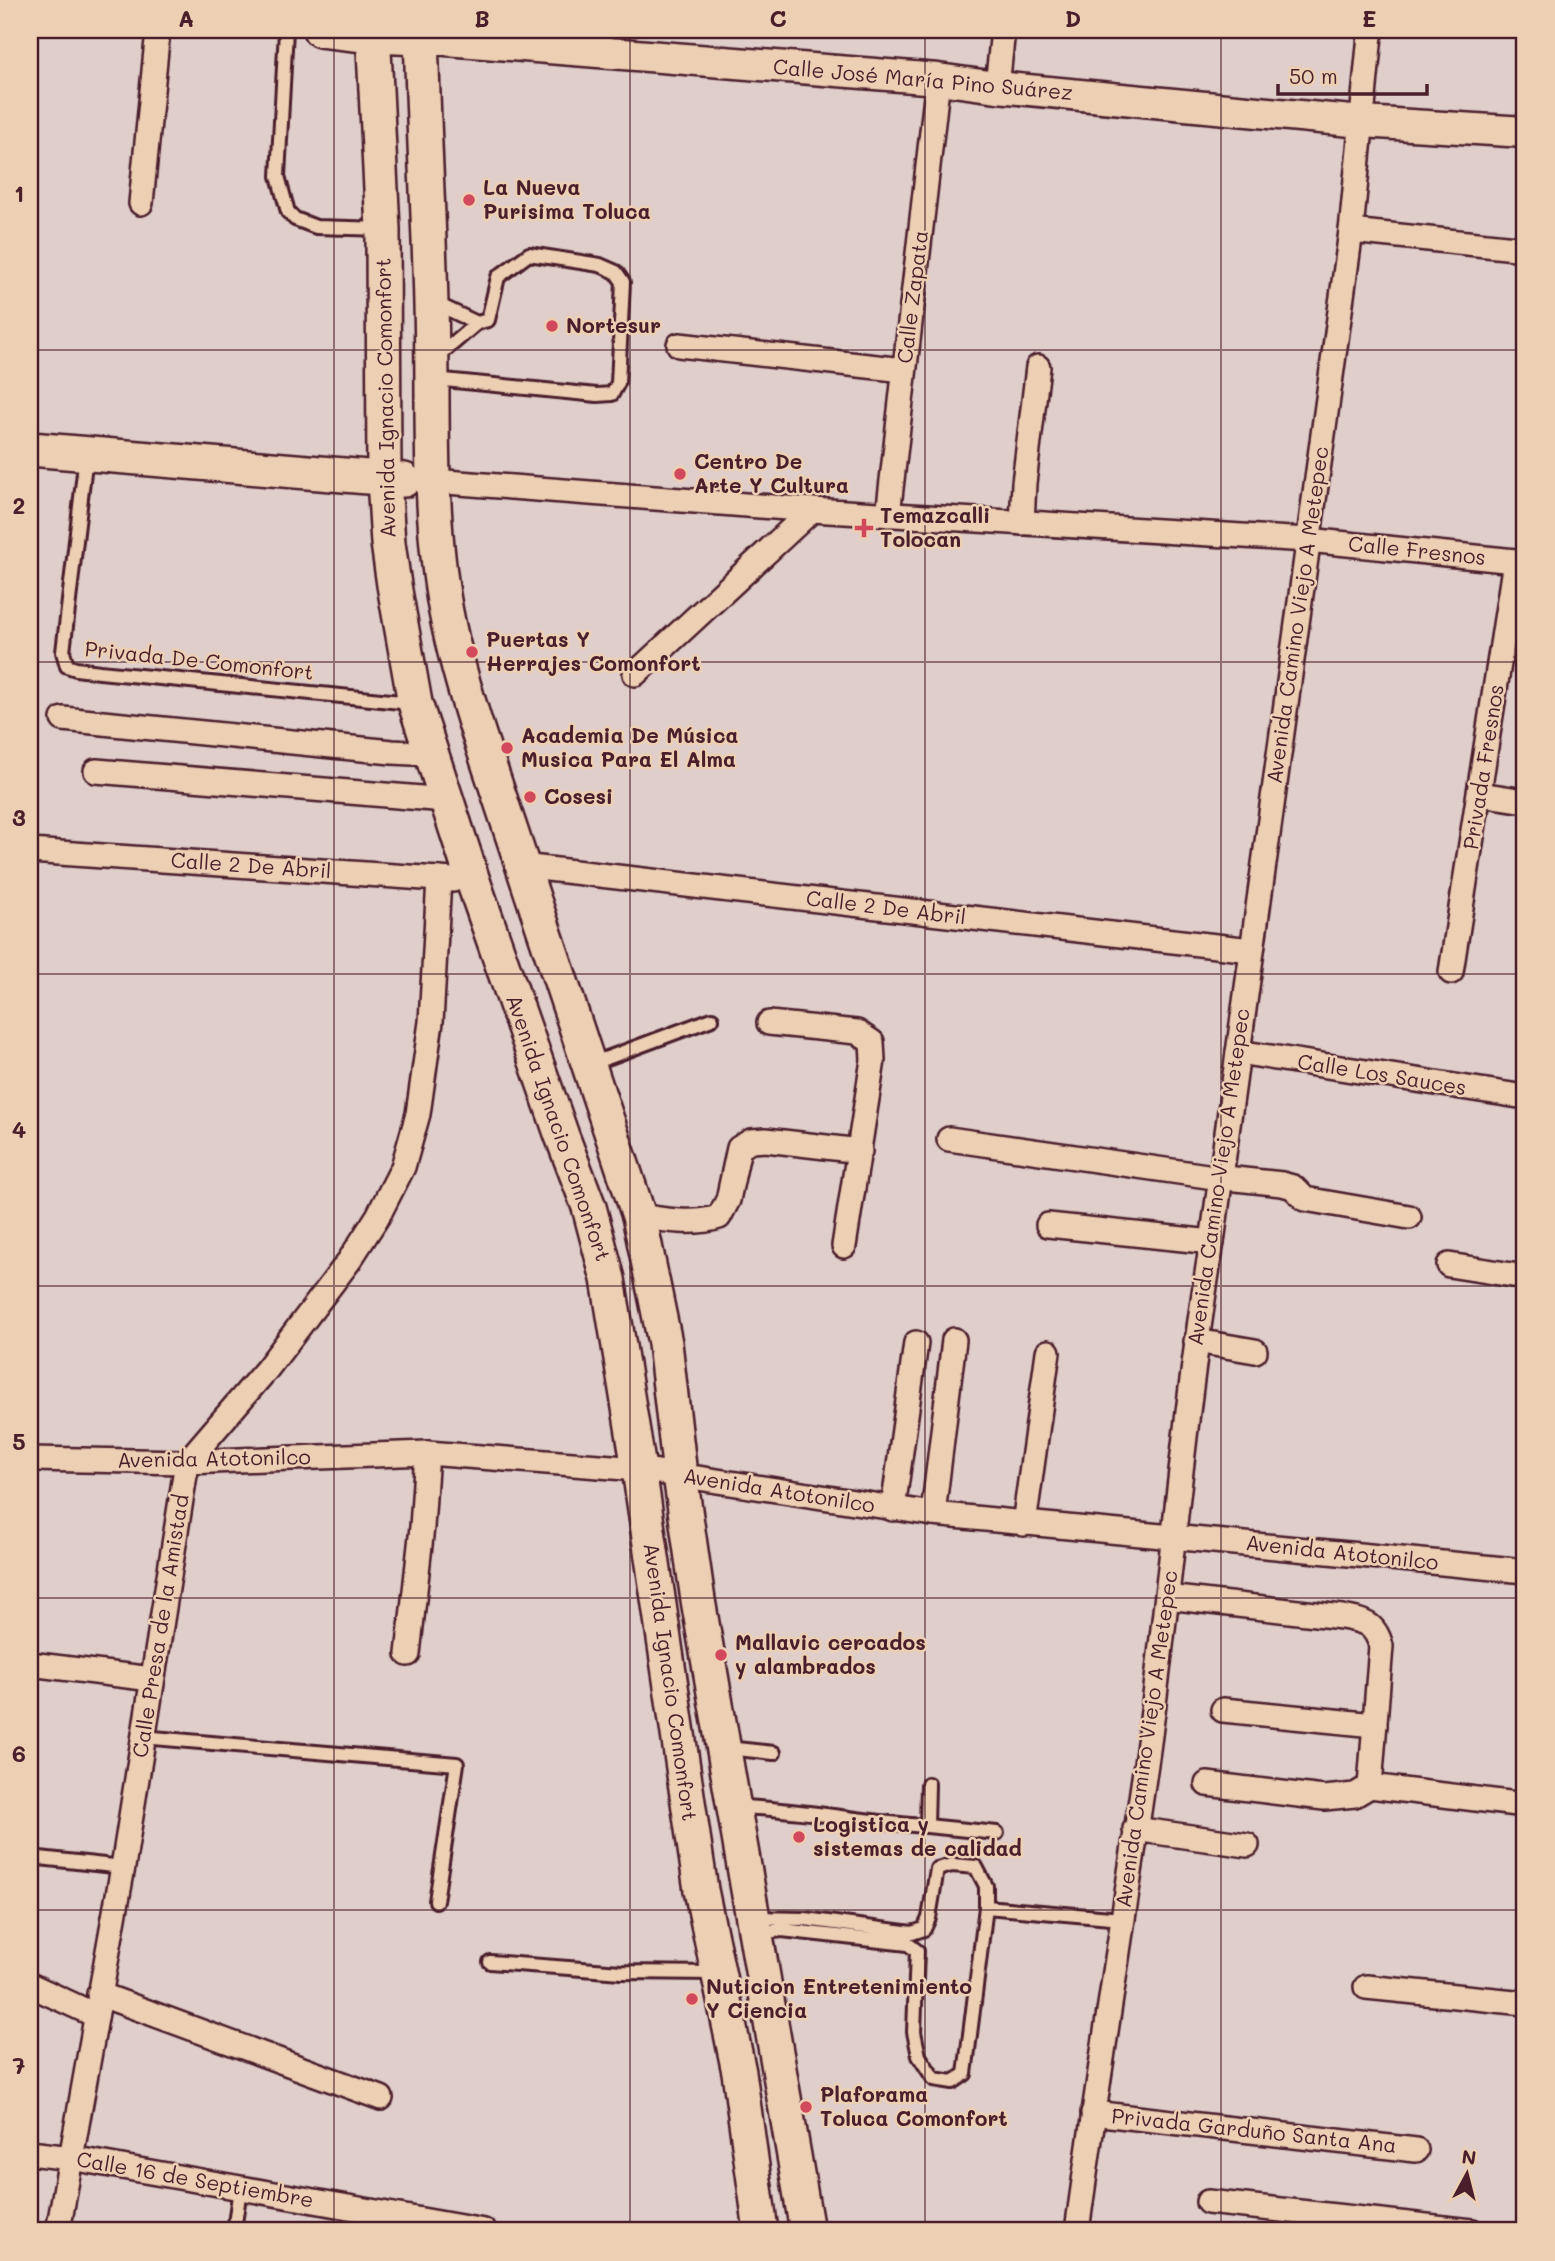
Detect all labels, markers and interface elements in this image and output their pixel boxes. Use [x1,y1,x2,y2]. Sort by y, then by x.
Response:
text: A [178,3,194,33]
text: B [474,3,490,33]
text: C [769,3,787,33]
text: D [1065,3,1081,33]
text: E [1362,3,1376,33]
street label: Calle José María Pino Suárez [772,52,1074,105]
scale bar [1278,52,1427,96]
text: 50 m [1289,62,1338,89]
place label: La Nueva Purisima Toluca [483,173,651,224]
text: 1 [14,178,24,208]
marker: La Nueva Purisima Toluca [461,192,477,208]
street label: Calle Zapata [890,229,933,365]
street label: Avenida Ignacio Comonfort [369,258,400,538]
place label: Nortesur [566,311,661,338]
marker: Nortesur [544,318,560,334]
street label: Avenida Camino Viejo A Metepec [1259,444,1334,785]
place label: Centro De Arte Y Cultura [694,447,849,498]
marker: Centro De Arte Y Cultura [672,466,688,482]
text: 2 [13,490,25,520]
place label: Temazcalli Tolocan [880,501,990,552]
marker: Temazcalli Tolocan [854,518,874,538]
street label: Calle Fresnos [1347,529,1487,570]
place label: Puertas Y Herrajes Comonfort [486,625,701,676]
street label: Privada De Comonfort [83,634,315,685]
marker: Puertas Y Herrajes Comonfort [464,644,480,660]
street label: Privada Fresnos [1456,682,1509,851]
place label: Academia De Música Musica Para El Alma [521,721,739,772]
marker: Academia De Música Musica Para El Alma [499,740,515,756]
place label: Cosesi [544,782,613,809]
marker: Cosesi [522,789,538,805]
text: 3 [12,802,26,832]
street label: Calle 2 De Abril [170,845,332,884]
street label: Calle 2 De Abril [805,883,968,930]
street label: Avenida Ignacio Comonfort [501,991,618,1264]
street label: Avenida Camino Viejo A Metepec [1180,1006,1255,1347]
street label: Calle Los Sauces [1296,1047,1469,1100]
text: 4 [12,1114,26,1144]
text: 5 [12,1426,26,1456]
street label: Avenida Atotonilco [117,1442,311,1473]
street label: Avenida Atotonilco [681,1461,877,1518]
street label: Calle Presa de la Amistad [125,1492,194,1759]
street label: Avenida Atotonilco [1244,1528,1440,1575]
street label: Avenida Ignacio Comonfort [639,1541,704,1823]
street label: Avenida Camino Viejo A Metepec [1108,1568,1183,1909]
place label: Mallavic cercados y alambrados [735,1628,926,1680]
marker: Mallavic cercados y alambrados [713,1647,729,1663]
text: 6 [12,1738,26,1768]
place label: Logistica y sistemas de calidad [813,1810,1022,1861]
marker: Logistica y sistemas de calidad [791,1829,807,1845]
place label: Nuticion Entretenimiento Y Ciencia [706,1972,972,2023]
marker: Nuticion Entretenimiento Y Ciencia [684,1991,700,2007]
text: 7 [13,2050,26,2080]
place label: Plaforama Toluca Comonfort [820,2080,1008,2131]
marker: Plaforama Toluca Comonfort [798,2099,814,2115]
street label: Privada Garduño Santa Ana [1110,2101,1398,2158]
north arrow [1432,2138,1502,2208]
text: N [1460,2143,1478,2170]
street label: Calle 16 de Septiembre [75,2144,316,2213]

